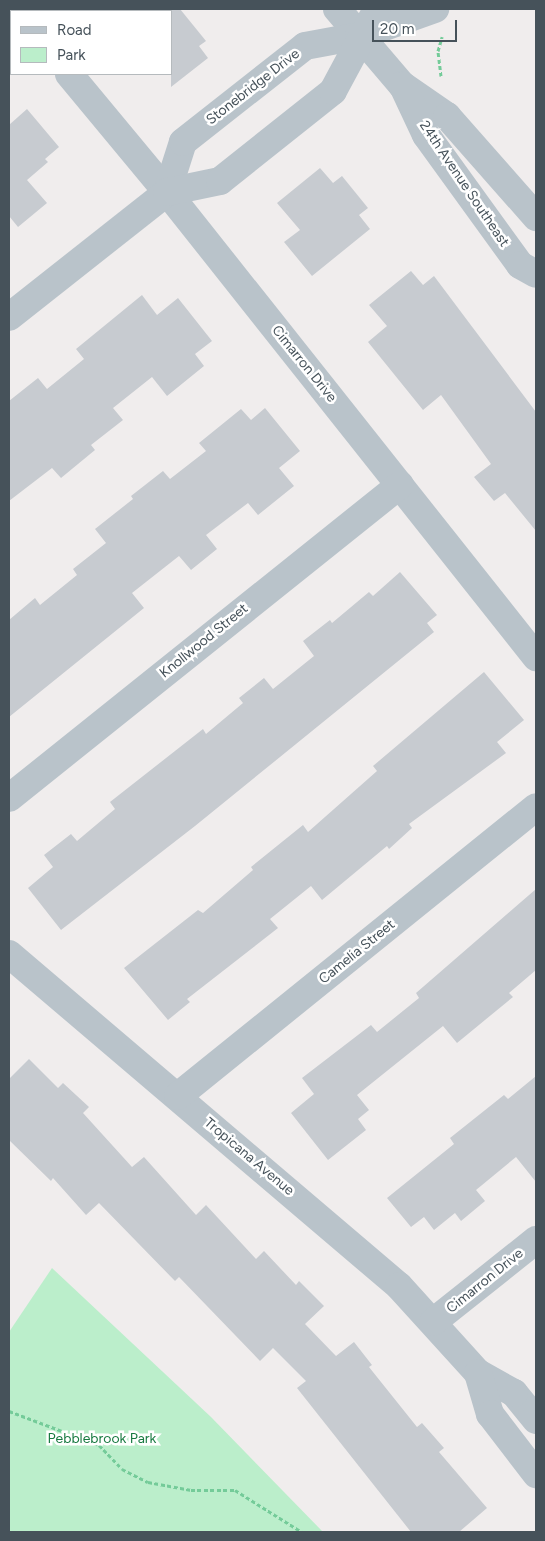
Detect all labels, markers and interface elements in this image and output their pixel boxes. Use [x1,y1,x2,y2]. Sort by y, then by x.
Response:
legend [10,10,172,75]
scale bar [375,10,460,42]
text: 20 m [380,20,414,38]
text: Road [57,21,92,39]
street label: Stonebridge Drive [203,45,303,129]
text: Park [57,46,86,64]
street label: 24th Avenue Southeast [416,118,512,250]
street label: Cimarron Drive [268,322,340,406]
street label: Knollwood Street [157,600,251,682]
street label: Camelia Street [316,916,398,988]
street label: Tropicana Avenue [201,1115,297,1199]
street label: Cimarron Drive [443,1245,527,1317]
park label: Pebblebrook Park [48,1431,156,1447]

